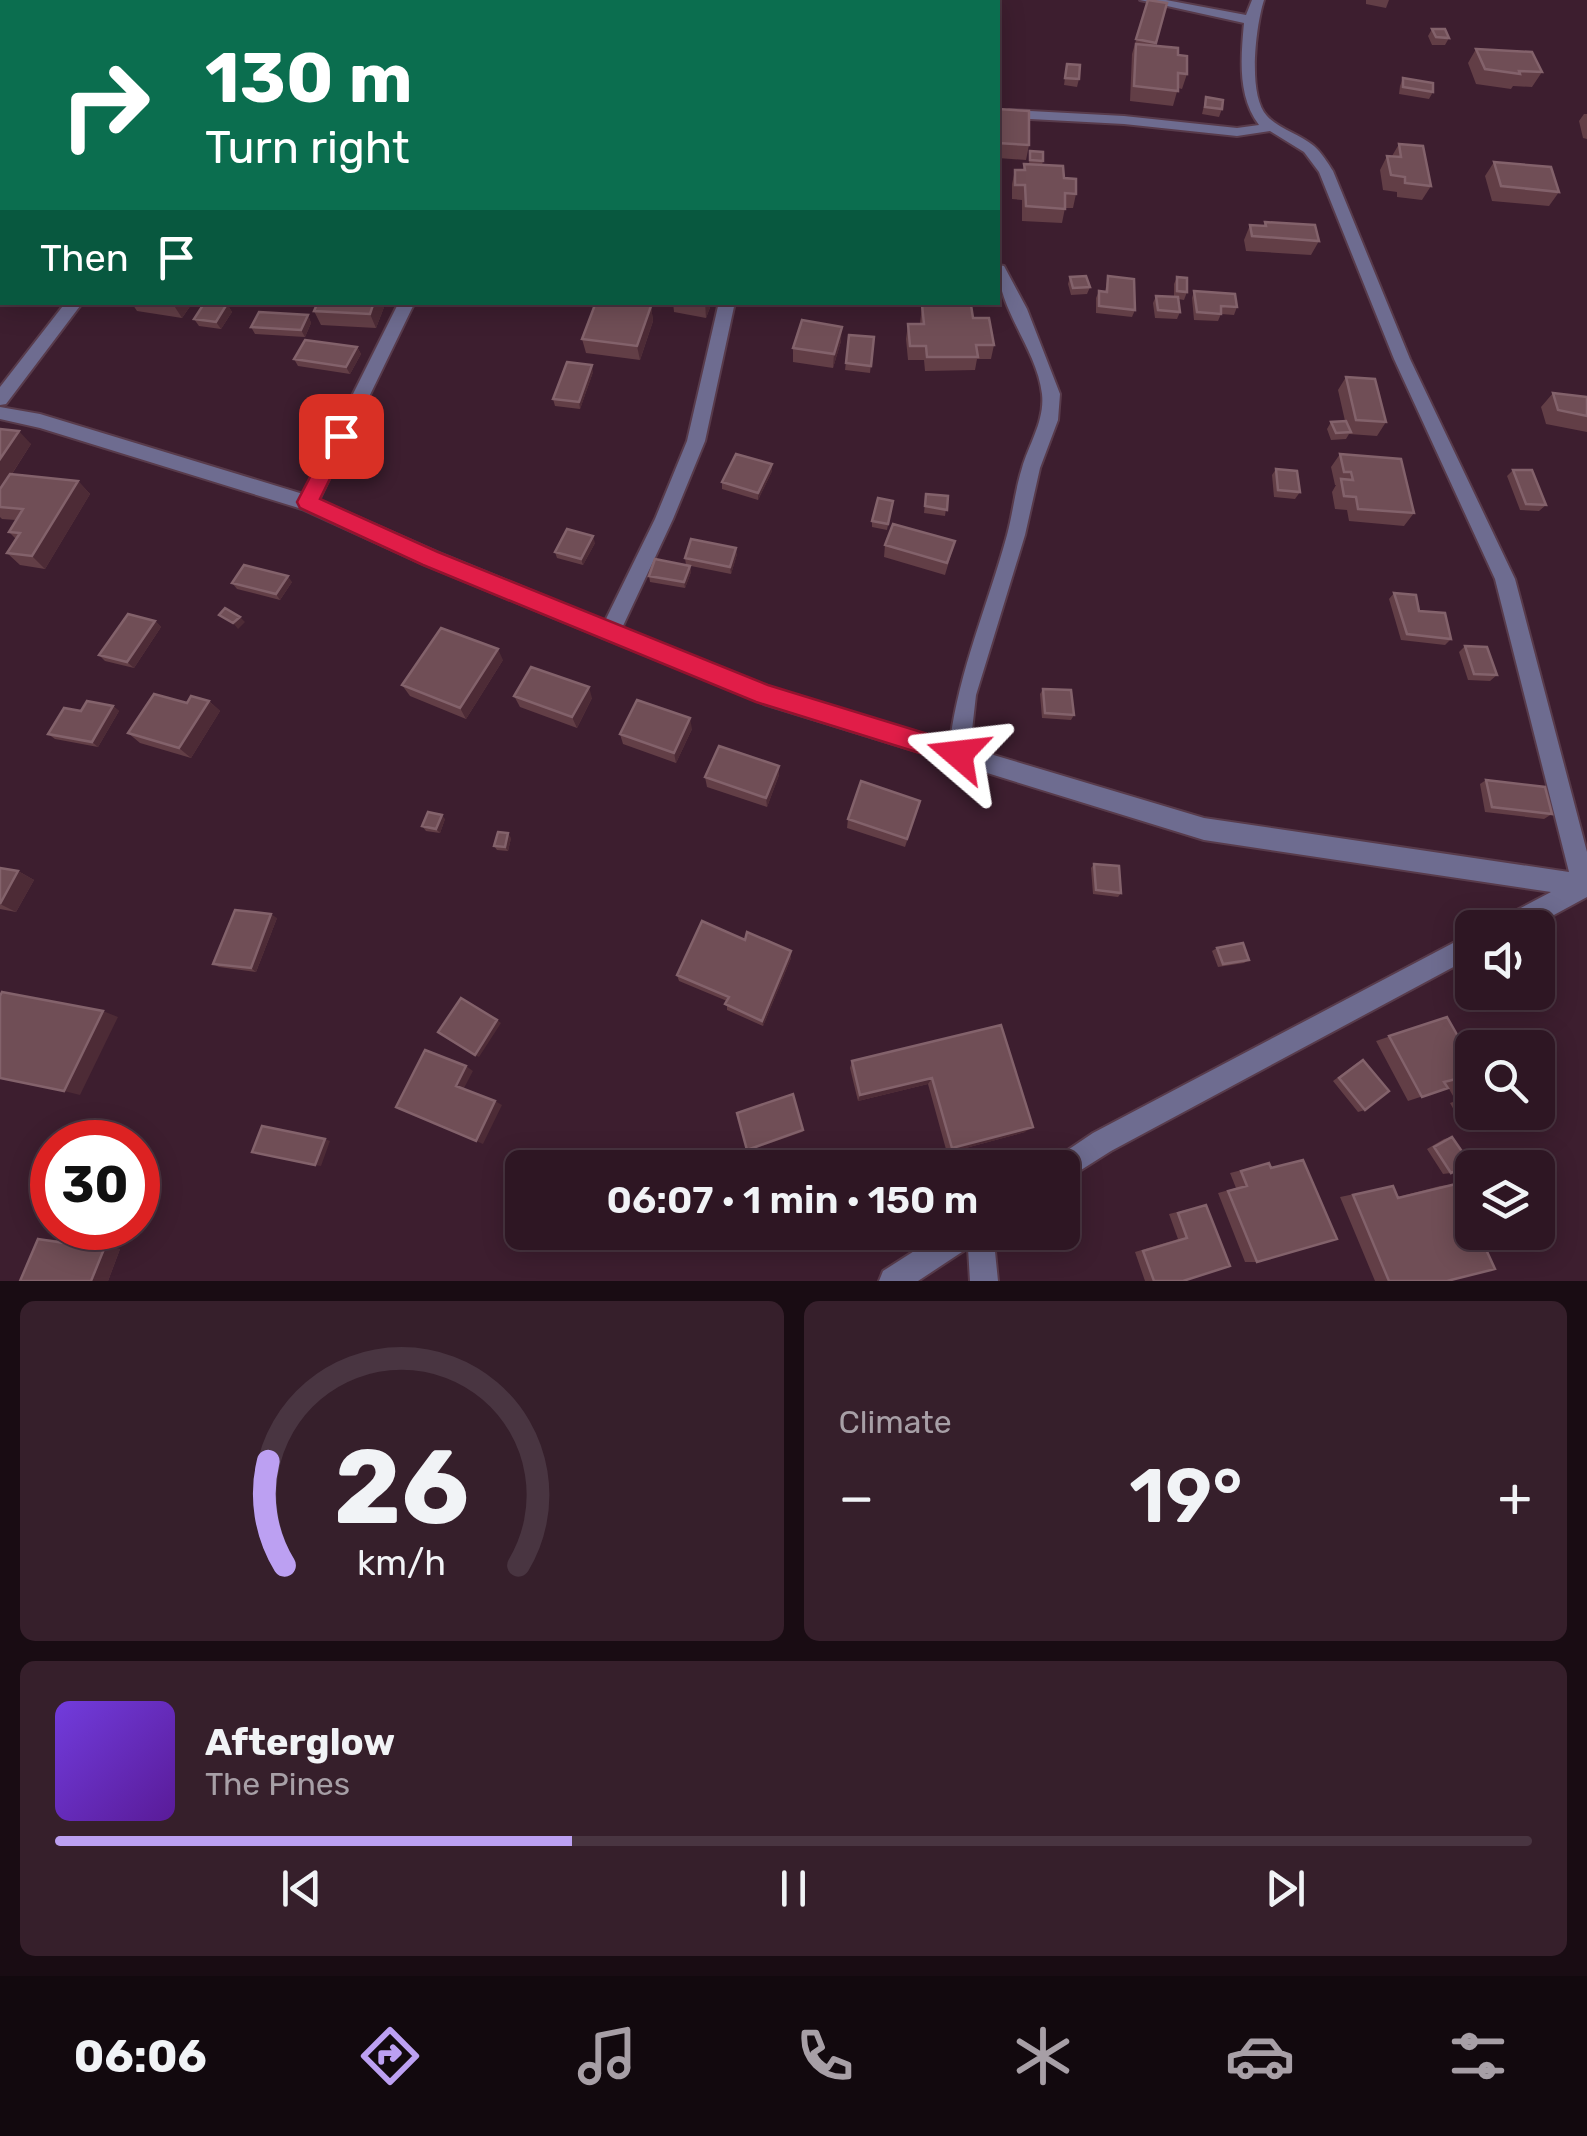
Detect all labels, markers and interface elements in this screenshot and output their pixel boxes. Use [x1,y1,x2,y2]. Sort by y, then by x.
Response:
text: 130 m [205,37,413,120]
icon: right [40,40,170,170]
text: Turn right [205,121,409,174]
icon: arrive [149,230,204,285]
text: Then [40,235,129,281]
pin [299,394,384,479]
icon: arrive [314,409,369,464]
position arrow [906,702,1010,806]
map controls [1455,910,1555,1250]
button: sound [1455,910,1555,1010]
button: search [1455,1030,1555,1130]
speed limit sign: 30 [30,1120,160,1250]
button: layers [1455,1150,1555,1250]
text: 06:07 · 1 min · 150 m [607,1177,978,1223]
text: Climate [839,1403,952,1441]
text: 26 [334,1426,469,1549]
text: 19° [1129,1452,1243,1541]
text: − [839,1465,874,1530]
text: + [1498,1465,1532,1530]
text: km/h [357,1542,446,1584]
text: Afterglow [205,1719,395,1765]
text: The Pines [205,1765,350,1803]
icon: previous [274,1861,329,1916]
icon: pause [766,1861,821,1916]
icon: next [1258,1861,1313,1916]
icon: directions [355,2021,425,2091]
icon: music [572,2021,642,2091]
icon: phone [790,2021,860,2091]
icon: climate [1008,2021,1078,2091]
icon: car [1225,2021,1295,2091]
icon: filters [1443,2021,1513,2091]
text: 06:06 [74,2030,207,2083]

